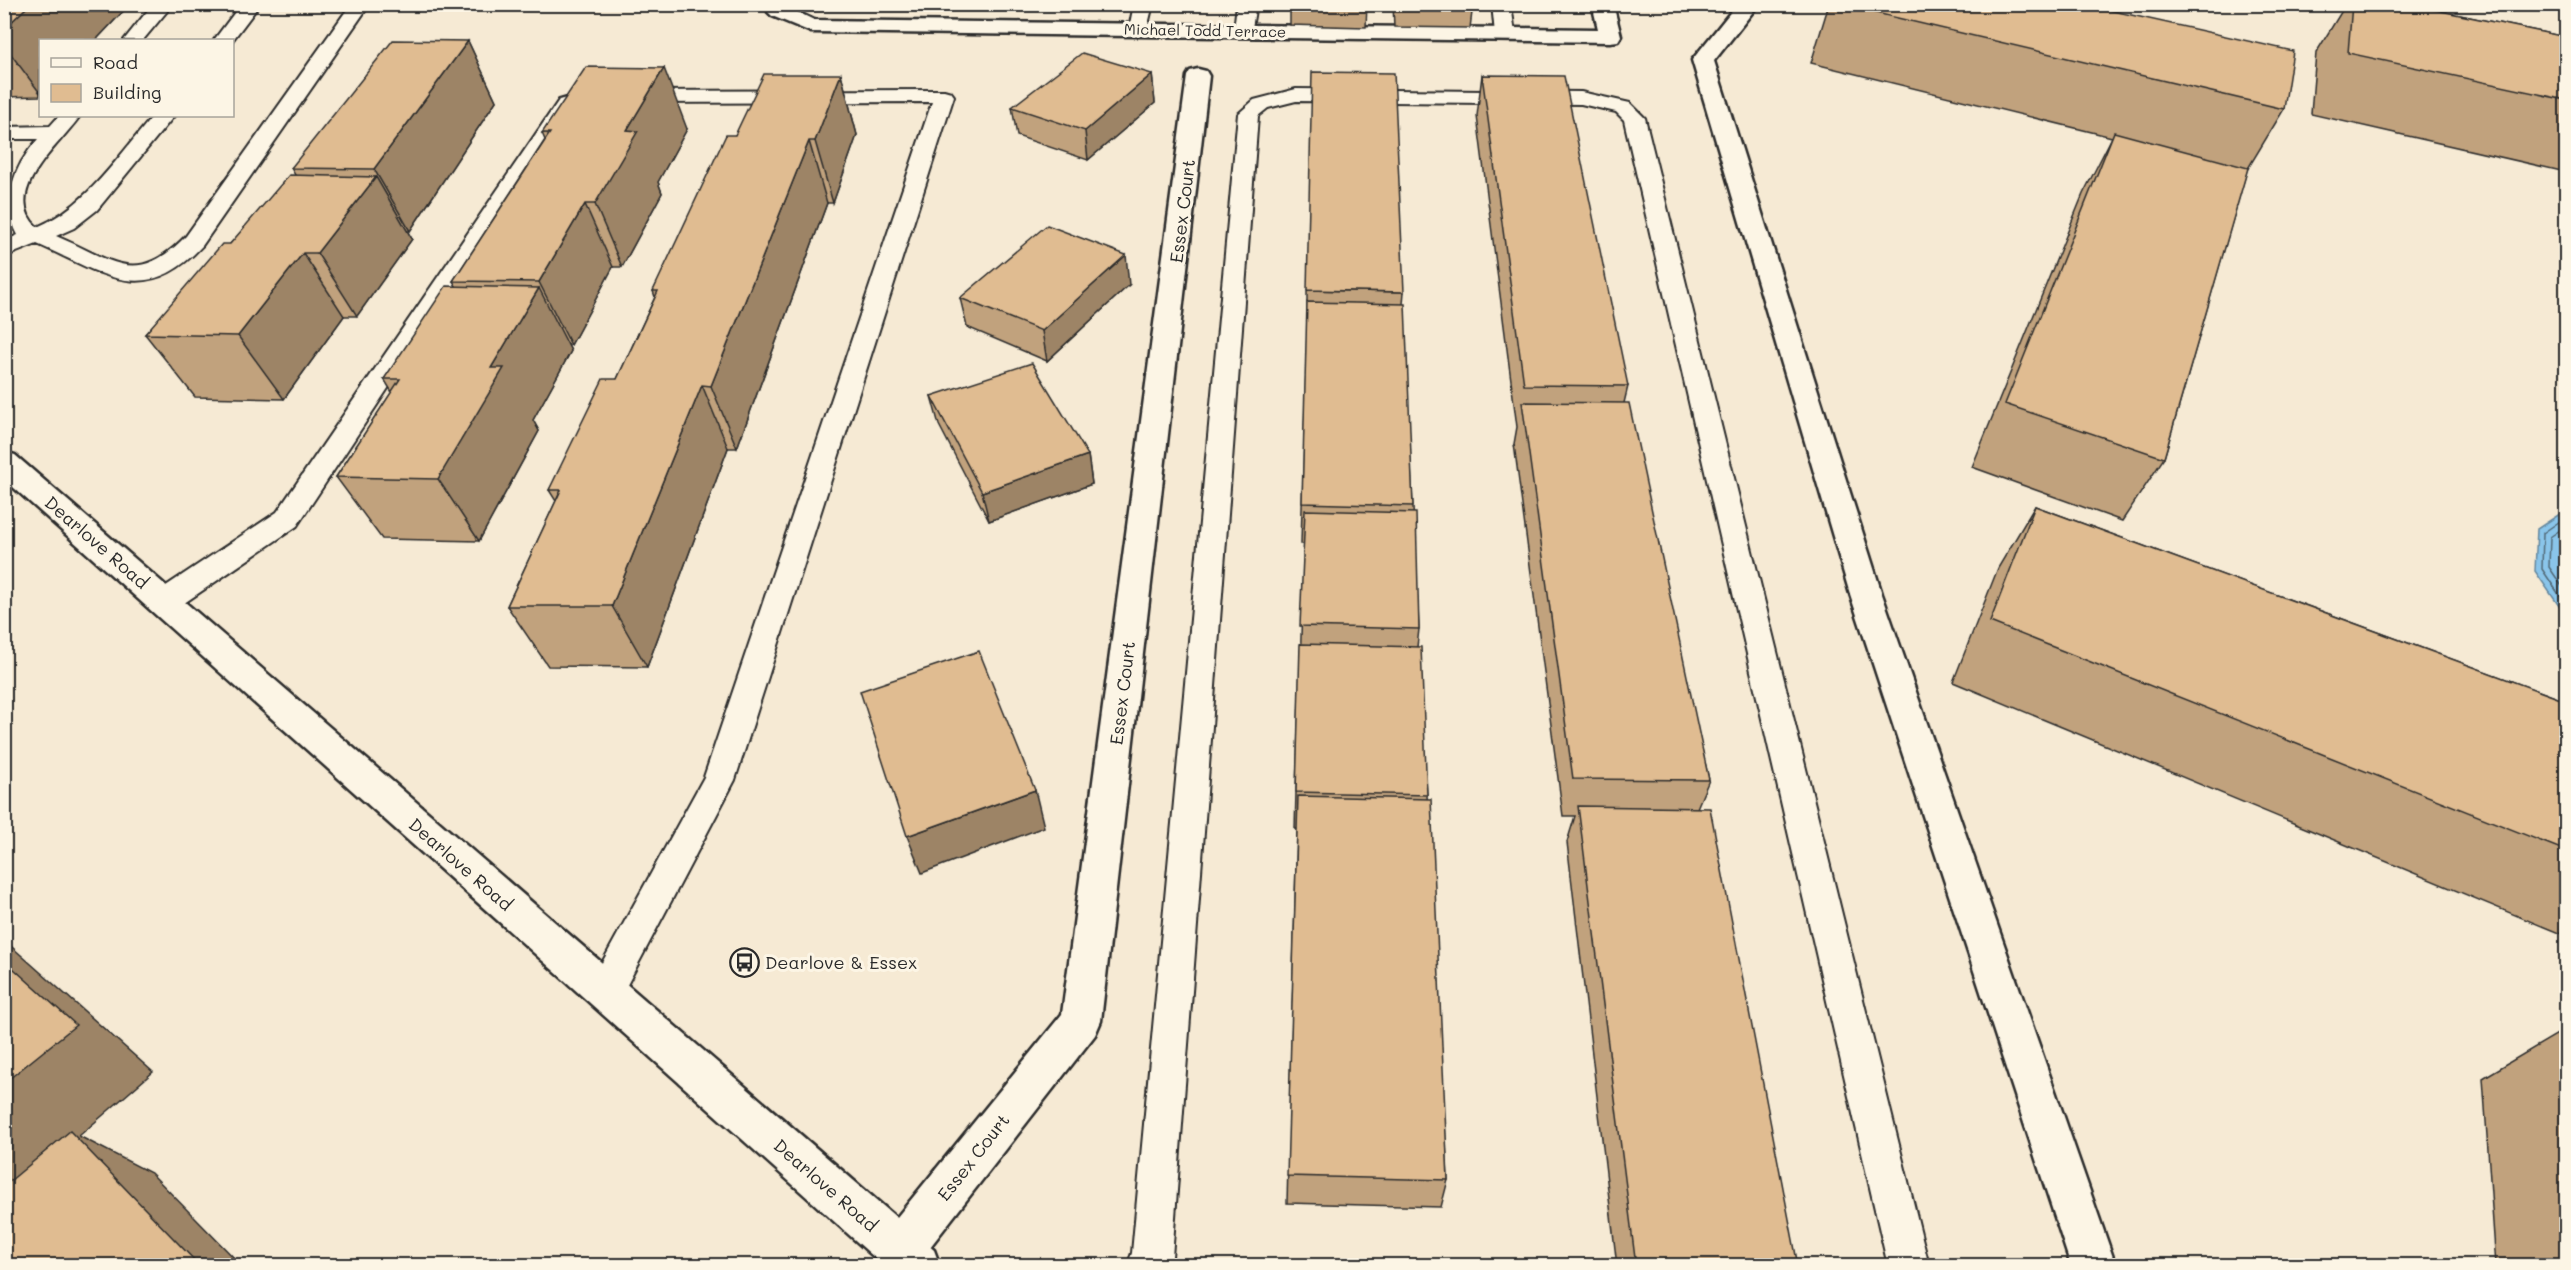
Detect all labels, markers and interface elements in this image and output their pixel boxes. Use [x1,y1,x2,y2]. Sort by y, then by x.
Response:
street label: Michael Todd Terrace [1124,19,1286,41]
legend [39,39,234,117]
text: Road [93,50,138,74]
text: Building [93,80,161,104]
street label: Essex Court [1164,158,1200,264]
street label: Dearlove Road [40,490,154,594]
street label: Essex Court [1104,640,1140,746]
street label: Dearlove Road [404,812,518,916]
bus stop icon: Dearlove & Essex [728,946,760,978]
place label: Dearlove & Essex [765,950,917,974]
street label: Essex Court [931,1109,1015,1205]
street label: Dearlove Road [769,1133,883,1237]

